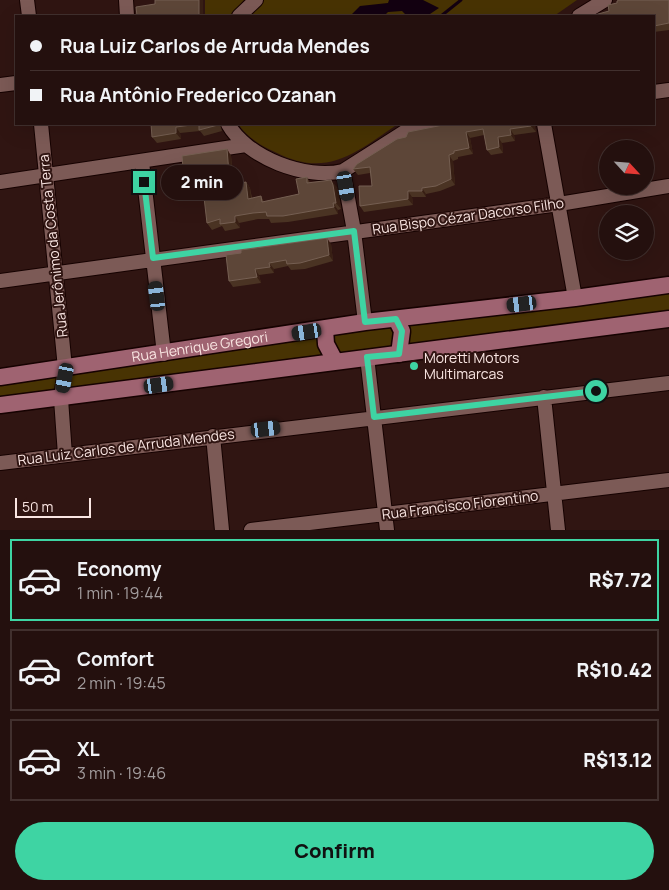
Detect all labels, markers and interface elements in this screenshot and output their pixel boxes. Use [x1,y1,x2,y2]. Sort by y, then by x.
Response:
text: Rua Luiz Carlos de Arruda Mendes [60,33,370,59]
text: Rua Antônio Frederico Ozanan [60,82,337,108]
north arrow [599,140,654,195]
map controls [599,140,654,260]
street label: Rua Jerônimo da Costa Terra [33,154,72,338]
callout: 2 min [162,164,244,200]
car [336,170,355,202]
route end [133,171,155,193]
text: 2 min [181,171,223,193]
street label: Rua Bispo Cézar Dacorso Filho [371,193,565,238]
button: layers [599,205,654,260]
car [147,280,166,312]
car [506,295,537,313]
car [291,322,322,342]
street label: Rua Henrique Gregori [130,327,269,366]
place label: Moretti Motors Multimarcas [424,348,519,383]
marker: Moretti Motors Multimarcas [408,360,420,372]
car [54,362,75,394]
car [143,375,174,395]
route start [585,380,607,402]
car [250,420,281,438]
street label: Rua Luiz Carlos de Arruda Mendes [16,424,235,469]
street label: Rua Francisco Fiorentino [381,485,539,524]
scale bar [15,495,91,518]
text: 50 m [22,497,53,516]
text: Economy [77,556,161,582]
icon: car [17,558,62,603]
text: R$7.72 [589,567,652,593]
text: 1 min · 19:44 [77,582,163,604]
text: Comfort [77,646,154,672]
icon: car [17,648,62,693]
text: R$10.42 [576,657,652,683]
text: 2 min · 19:45 [77,672,166,694]
text: XL [77,736,100,762]
icon: car [17,738,62,783]
text: R$13.12 [583,747,652,773]
text: 3 min · 19:46 [77,762,166,784]
button: Confirm [15,822,654,880]

